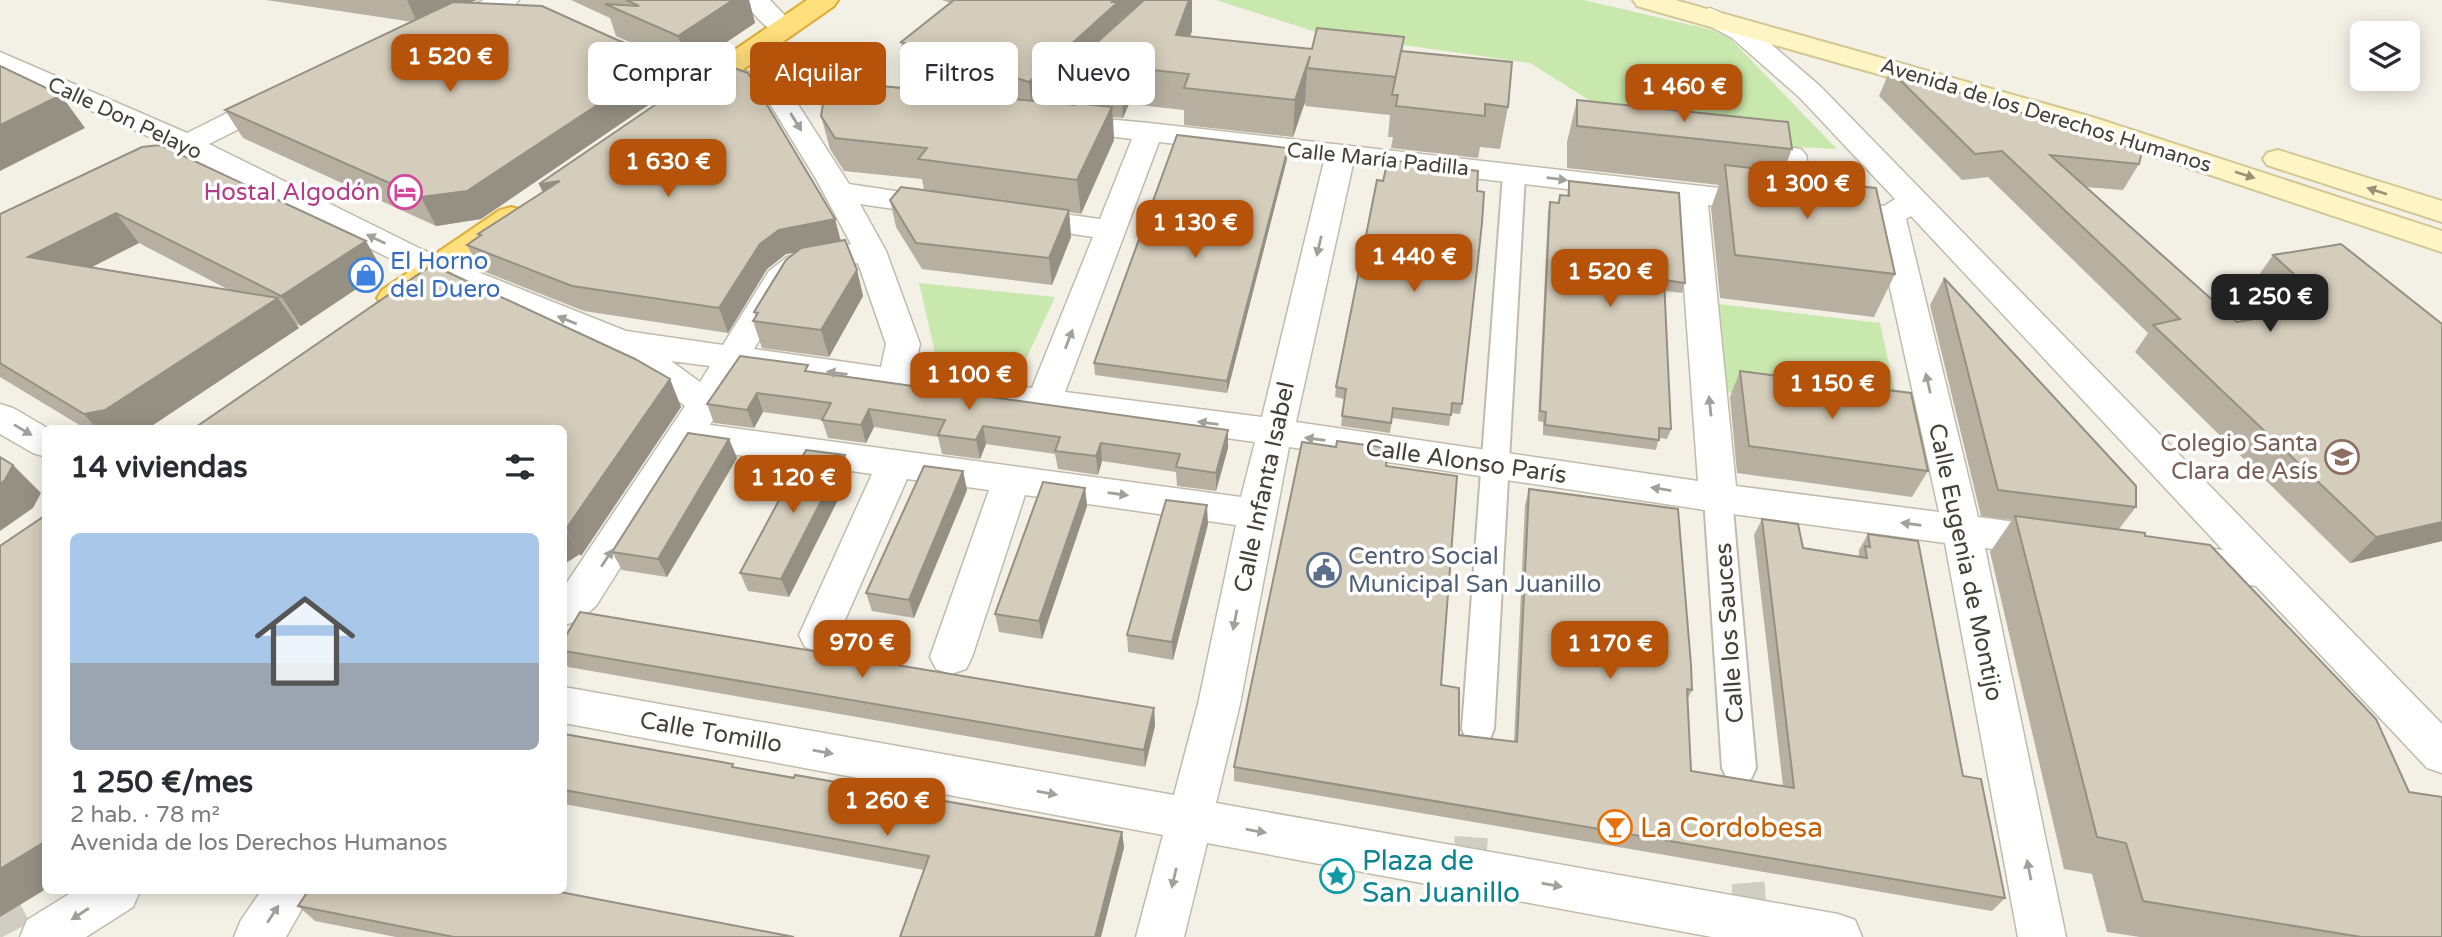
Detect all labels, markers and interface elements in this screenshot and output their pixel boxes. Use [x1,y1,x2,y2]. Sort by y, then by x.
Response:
map controls [2350,21,2420,91]
button: layers [2350,21,2420,91]
pin: 1 520 € [385,34,515,94]
chip: Comprar [588,42,736,105]
chip: Alquilar [750,42,886,105]
chip: Filtros [900,42,1018,105]
chip: Nuevo [1032,42,1155,105]
text: 1 520 € [407,43,493,71]
street label: Avenida de los Derechos Humanos [1877,53,2214,178]
pin: 1 460 € [1619,64,1749,124]
street label: Calle Don Pelayo [44,72,206,165]
text: 1 460 € [1641,73,1727,101]
one-way arrow [789,113,802,132]
street label: Calle María Padilla [1286,138,1470,181]
pin: 1 630 € [603,140,733,199]
text: 1 630 € [625,148,711,176]
pin: 1 300 € [1742,162,1872,221]
text: 1 300 € [1764,170,1850,198]
one-way arrow [2235,171,2256,181]
hotel icon: Hostal Algodón [386,173,424,211]
one-way arrow [1547,173,1569,184]
place label: Hostal Algodón [204,178,380,207]
one-way arrow [2366,185,2387,196]
pin: 1 130 € [1130,201,1260,260]
text: 1 130 € [1152,209,1238,237]
one-way arrow [366,234,386,245]
pin: 1 440 € [1349,234,1479,294]
one-way arrow [1313,235,1324,257]
text: 1 440 € [1371,243,1457,271]
place label: El Horno del Duero [390,247,500,304]
pin: 1 520 € [1545,250,1675,309]
shop icon: El Horno del Duero [347,256,385,294]
text: 1 520 € [1567,258,1653,286]
pin: 1 250 € [2205,274,2335,334]
text: 1 250 € [2227,283,2313,311]
one-way arrow [556,314,577,325]
one-way arrow [1064,328,1075,349]
pin: 1 100 € [904,352,1034,412]
text: 1 100 € [926,361,1012,389]
pin: 1 150 € [1767,362,1897,421]
one-way arrow [826,367,848,378]
text: 1 150 € [1789,370,1875,398]
one-way arrow [1922,372,1933,394]
street label: Calle Infanta Isabel [1228,379,1301,595]
one-way arrow [1705,395,1716,417]
one-way arrow [1197,417,1219,428]
street label: Calle Eugenia de Montijo [1922,421,2009,704]
one-way arrow [13,424,32,436]
place label: Colegio Santa Clara de Asís [2160,429,2318,486]
street label: Calle Alonso París [1363,433,1568,490]
one-way arrow [1304,434,1326,445]
school or university icon: Colegio Santa Clara de Asís [2323,438,2361,476]
icon: filters [501,448,539,486]
text: 14 viviendas [70,449,248,486]
pin: 1 120 € [728,456,858,515]
text: 1 120 € [750,464,836,492]
one-way arrow [1650,484,1672,495]
one-way arrow [1107,489,1129,500]
one-way arrow [1900,518,1922,529]
place label: Centro Social Municipal San Juanillo [1348,542,1601,599]
street label: Calle los Sauces [1709,542,1750,724]
one-way arrow [600,548,613,567]
public building icon: Centro Social Municipal San Juanillo [1305,551,1343,589]
icon: home [242,578,368,704]
one-way arrow [1229,609,1240,631]
pin: 970 € [813,620,911,680]
pin: 1 170 € [1545,622,1675,681]
text: 970 € [830,629,895,657]
text: 1 170 € [1567,630,1653,658]
street label: Calle Tomillo [637,706,784,759]
one-way arrow [812,747,834,758]
text: 1 250 €/mes [70,764,253,801]
pin: 1 260 € [822,778,952,838]
text: 1 260 € [844,787,930,815]
one-way arrow [1036,788,1058,799]
text: 2 hab. · 78 m² [70,801,220,829]
bar icon: La Cordobesa [1596,808,1634,846]
place label: La Cordobesa [1640,811,1823,845]
one-way arrow [1245,826,1267,837]
text: Avenida de los Derechos Humanos [70,829,448,857]
place label: Plaza de San Juanillo [1362,844,1520,910]
place icon: Plaza de San Juanillo [1318,857,1356,895]
one-way arrow [2023,859,2034,881]
one-way arrow [1168,867,1179,889]
one-way arrow [1541,880,1563,891]
one-way arrow [266,905,280,923]
one-way arrow [71,907,90,920]

